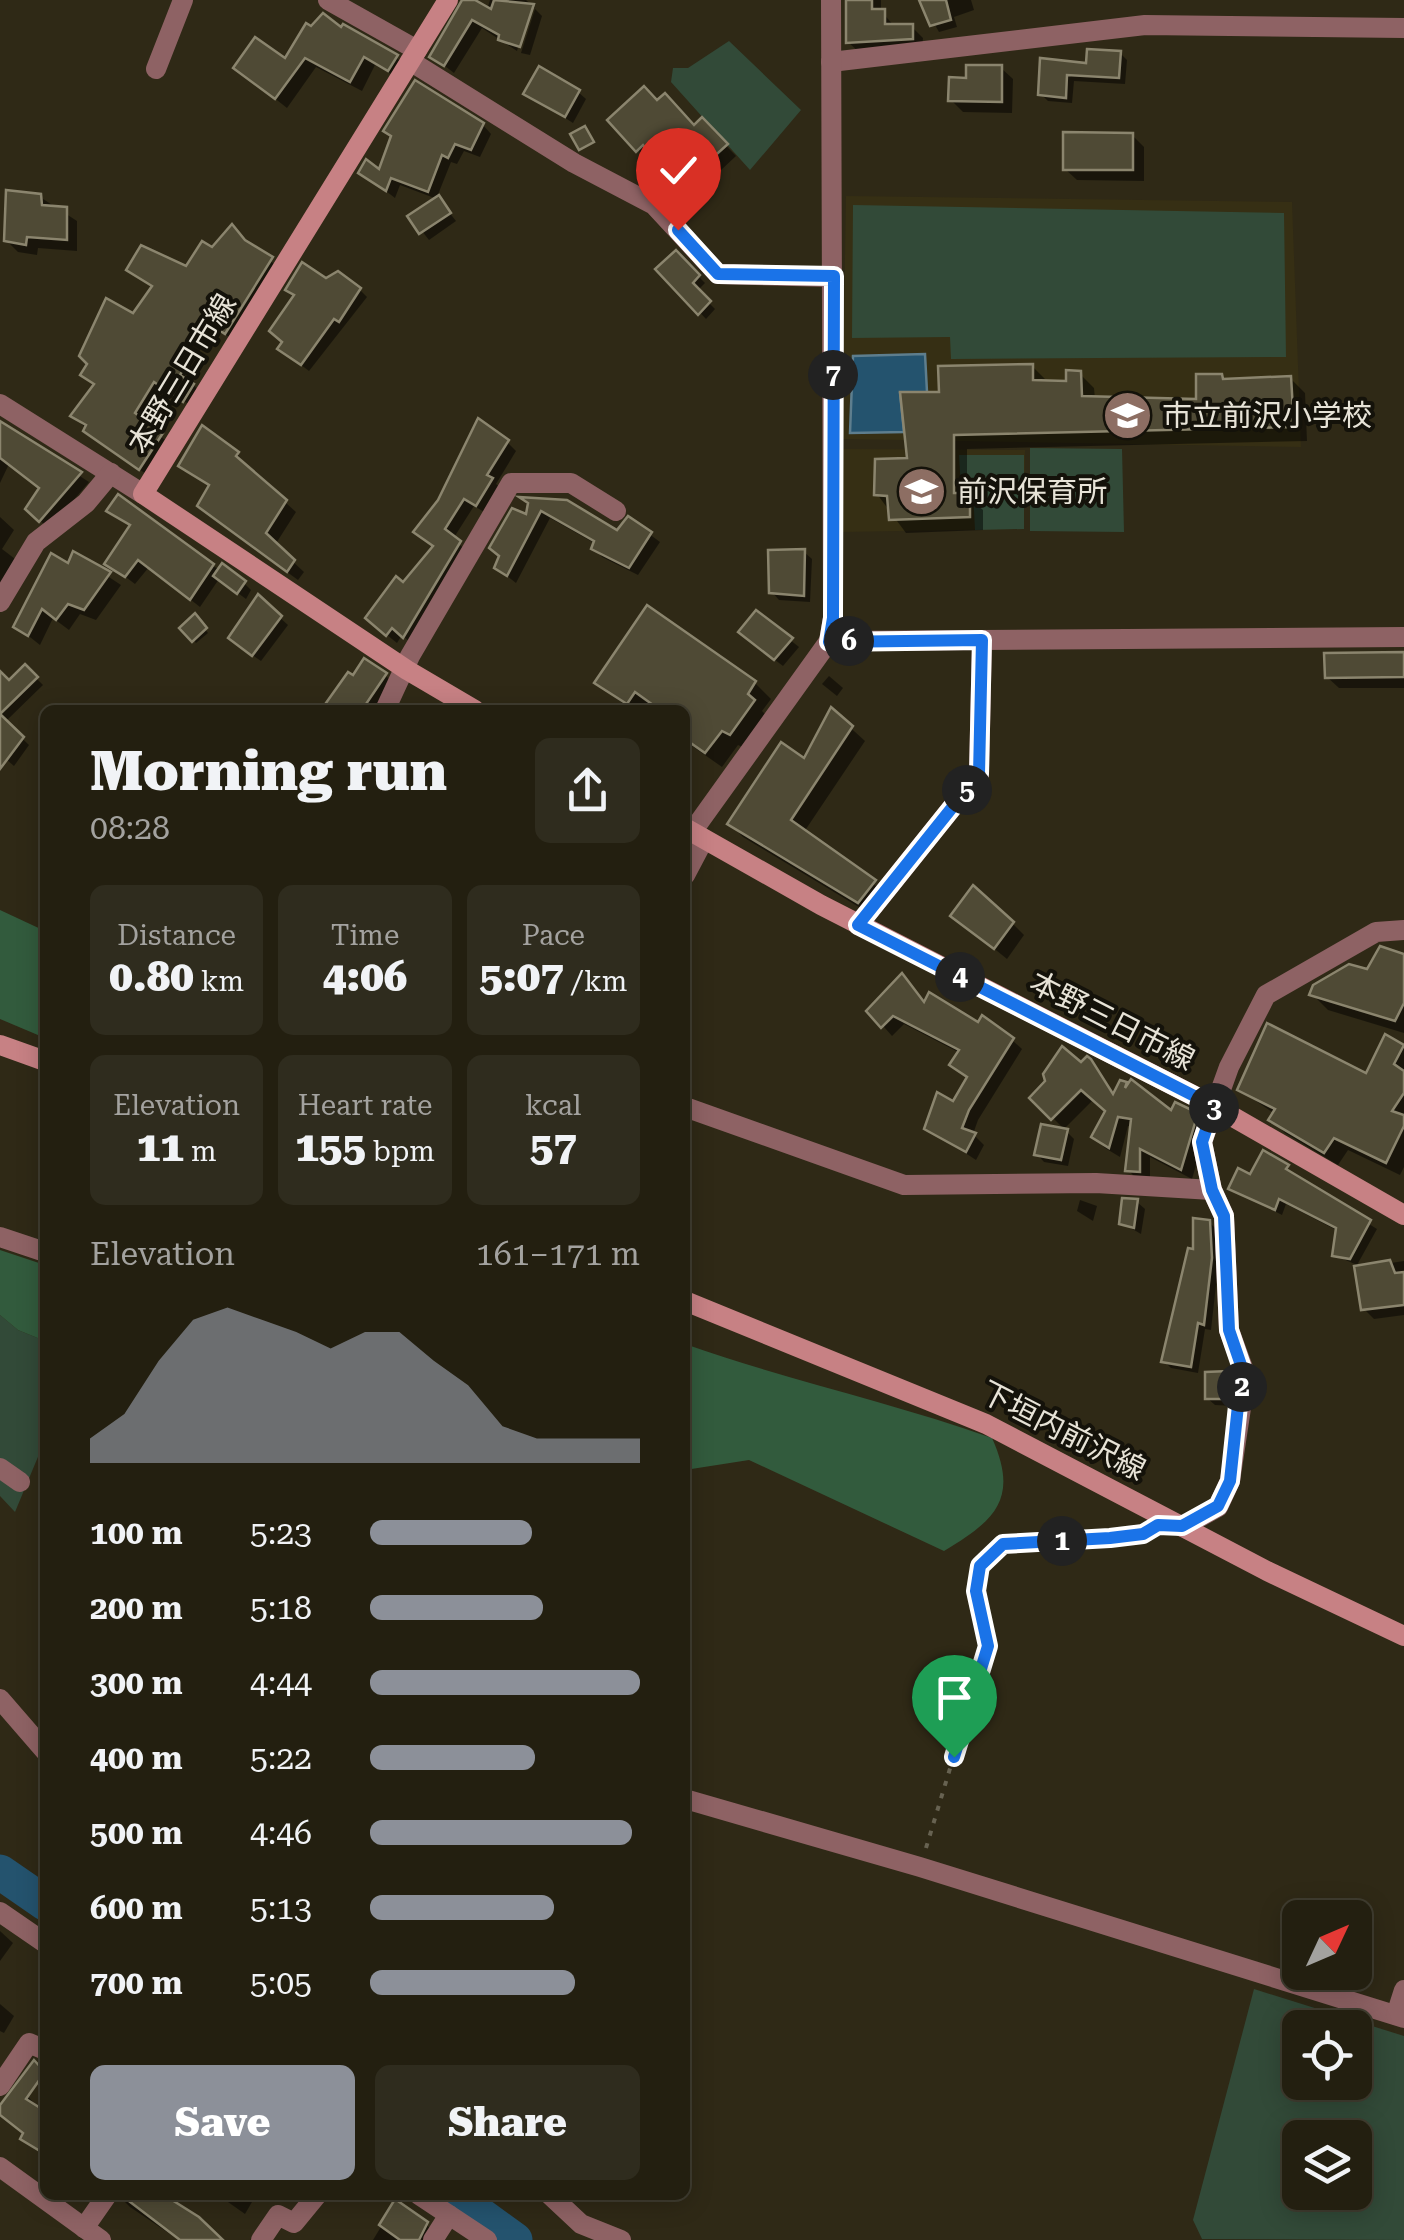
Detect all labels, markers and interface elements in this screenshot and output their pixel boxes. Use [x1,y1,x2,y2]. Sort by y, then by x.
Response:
pin [636,128,721,231]
icon: check [651,143,706,198]
street label: 本野三日市線 [120,288,243,460]
pin: 7 [808,350,858,400]
text: 7 [825,358,841,391]
school or university icon: 市立前沢小学校 [1101,390,1153,442]
place label: 市立前沢小学校 [1162,398,1372,433]
school or university icon: 前沢保育所 [896,466,948,518]
place label: 前沢保育所 [957,474,1107,509]
pin: 6 [824,616,874,666]
text: 6 [841,624,857,657]
button: share [535,738,640,843]
text: Morning run [90,739,447,803]
pin: 5 [942,765,992,815]
text: 5 [959,773,975,806]
text: 08:28 [90,809,170,847]
text: Distance [117,919,236,952]
text: Time [331,919,399,952]
text: Pace [522,919,585,952]
text: 0.80 [109,952,194,1001]
text: 4:06 [323,952,407,1001]
text: 5:07 [479,952,564,1001]
pin: 4 [935,952,985,1002]
text: 4 [952,960,968,993]
street label: 本野三日市線 [1024,964,1200,1077]
text: km [194,965,244,998]
text: /km [564,965,627,998]
pin: 3 [1189,1083,1239,1133]
text: Elevation [113,1089,240,1122]
text: Heart rate [298,1089,432,1122]
text: kcal [525,1089,582,1122]
text: 3 [1206,1091,1222,1124]
text: 11 [137,1122,184,1171]
text: 155 [295,1122,366,1171]
text: 57 [530,1122,577,1171]
text: m [184,1135,217,1168]
text: bpm [366,1135,435,1168]
text: Elevation [90,1235,235,1273]
text: 161–171 m [476,1235,640,1273]
pin: 2 [1217,1362,1267,1412]
text: 2 [1234,1370,1250,1403]
street label: 下垣内前沢線 [975,1374,1151,1487]
text: 100 m [90,1514,183,1552]
text: 5:23 [250,1514,312,1552]
pin: 1 [1037,1516,1087,1566]
text: 1 [1054,1524,1070,1557]
text: 200 m [90,1589,183,1627]
text: 5:18 [250,1589,312,1627]
pin [912,1655,997,1758]
text: 300 m [90,1664,183,1702]
text: 4:44 [250,1664,312,1702]
icon: arrive [927,1670,982,1725]
text: 400 m [90,1739,183,1777]
text: 5:22 [250,1739,312,1777]
text: 500 m [90,1814,183,1852]
text: 4:46 [250,1814,312,1852]
text: 600 m [90,1889,183,1927]
text: 5:13 [250,1889,312,1927]
north arrow [1282,1900,1372,1990]
map controls [1282,1900,1372,2210]
text: 700 m [90,1964,183,2002]
text: 5:05 [250,1964,312,2002]
button: locate [1282,2010,1372,2100]
button: Save [90,2065,355,2180]
button: Share [375,2065,640,2180]
button: layers [1282,2120,1372,2210]

